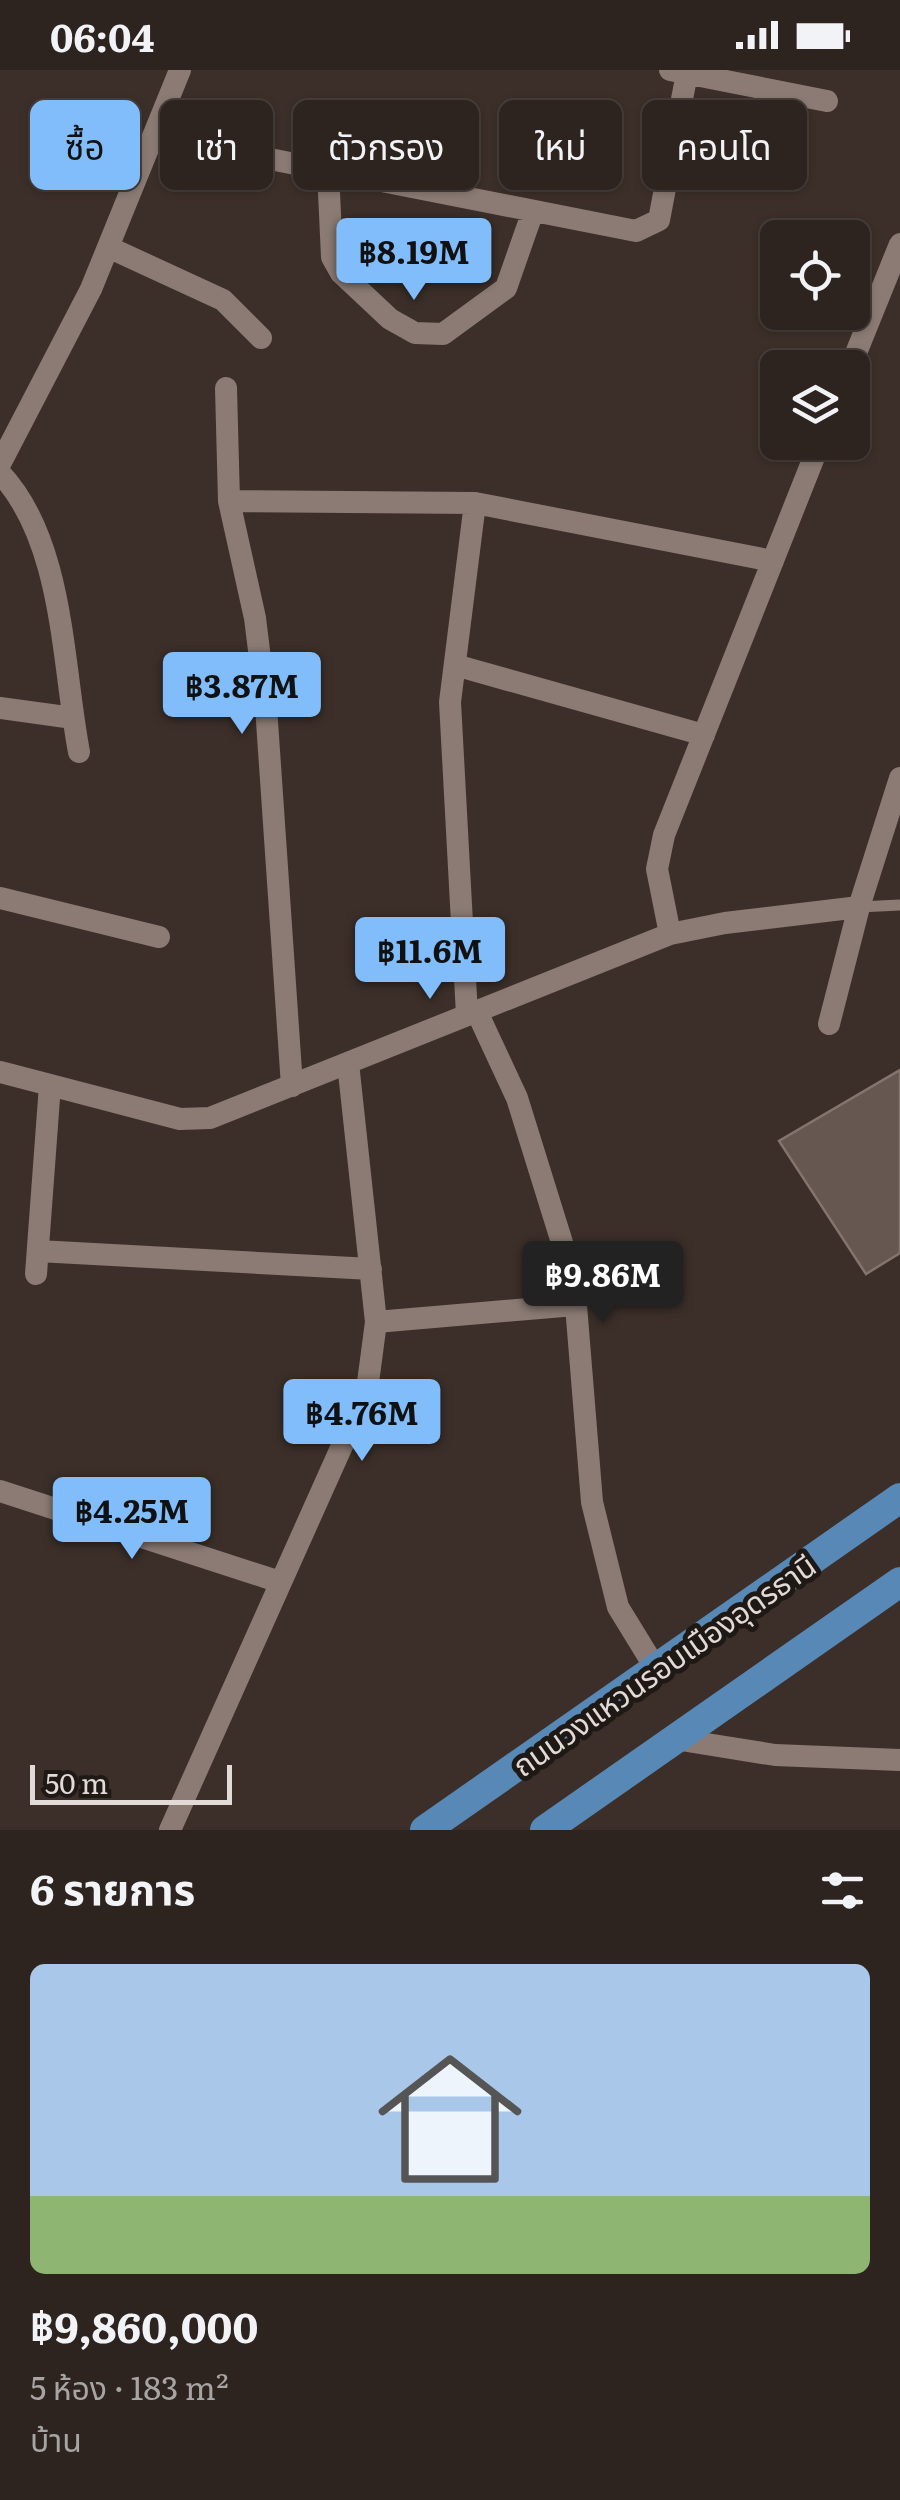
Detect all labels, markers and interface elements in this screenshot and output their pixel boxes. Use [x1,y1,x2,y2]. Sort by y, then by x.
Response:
text: 06:04 [50,7,154,64]
chip: ซื้อ [30,100,140,190]
chip: เช่า [160,100,273,190]
chip: ตัวกรอง [293,100,479,190]
chip: ใหม่ [499,100,622,190]
chip: คอนโด [642,100,807,190]
pin: ฿8.19M [333,218,495,303]
map controls [760,220,870,460]
button: locate [760,220,870,330]
text: ฿8.19M [358,226,470,274]
button: layers [760,350,870,460]
pin: ฿3.87M [161,652,323,737]
text: ฿3.87M [185,660,299,708]
pin: ฿11.6M [349,917,511,1002]
text: ฿11.6M [377,925,483,973]
pin: ฿9.86M [522,1241,684,1326]
text: ฿9.86M [545,1249,661,1297]
pin: ฿4.76M [281,1379,443,1464]
text: ฿4.76M [305,1387,419,1435]
pin: ฿4.25M [51,1477,213,1562]
text: ฿4.25M [75,1485,189,1533]
street label: ถนนวงแหวนรอบเมืองอุดรธานี [502,1542,824,1786]
scale bar [30,1760,232,1804]
text: 50 m [45,1761,108,1803]
text: 6 รายการ [30,1856,195,1918]
icon: filters [815,1863,870,1918]
icon: home [360,2029,540,2209]
text: ฿9,860,000 [30,2294,258,2356]
text: 5 ห้อง · 183 m² [30,2362,229,2410]
text: บ้าน [30,2414,82,2462]

